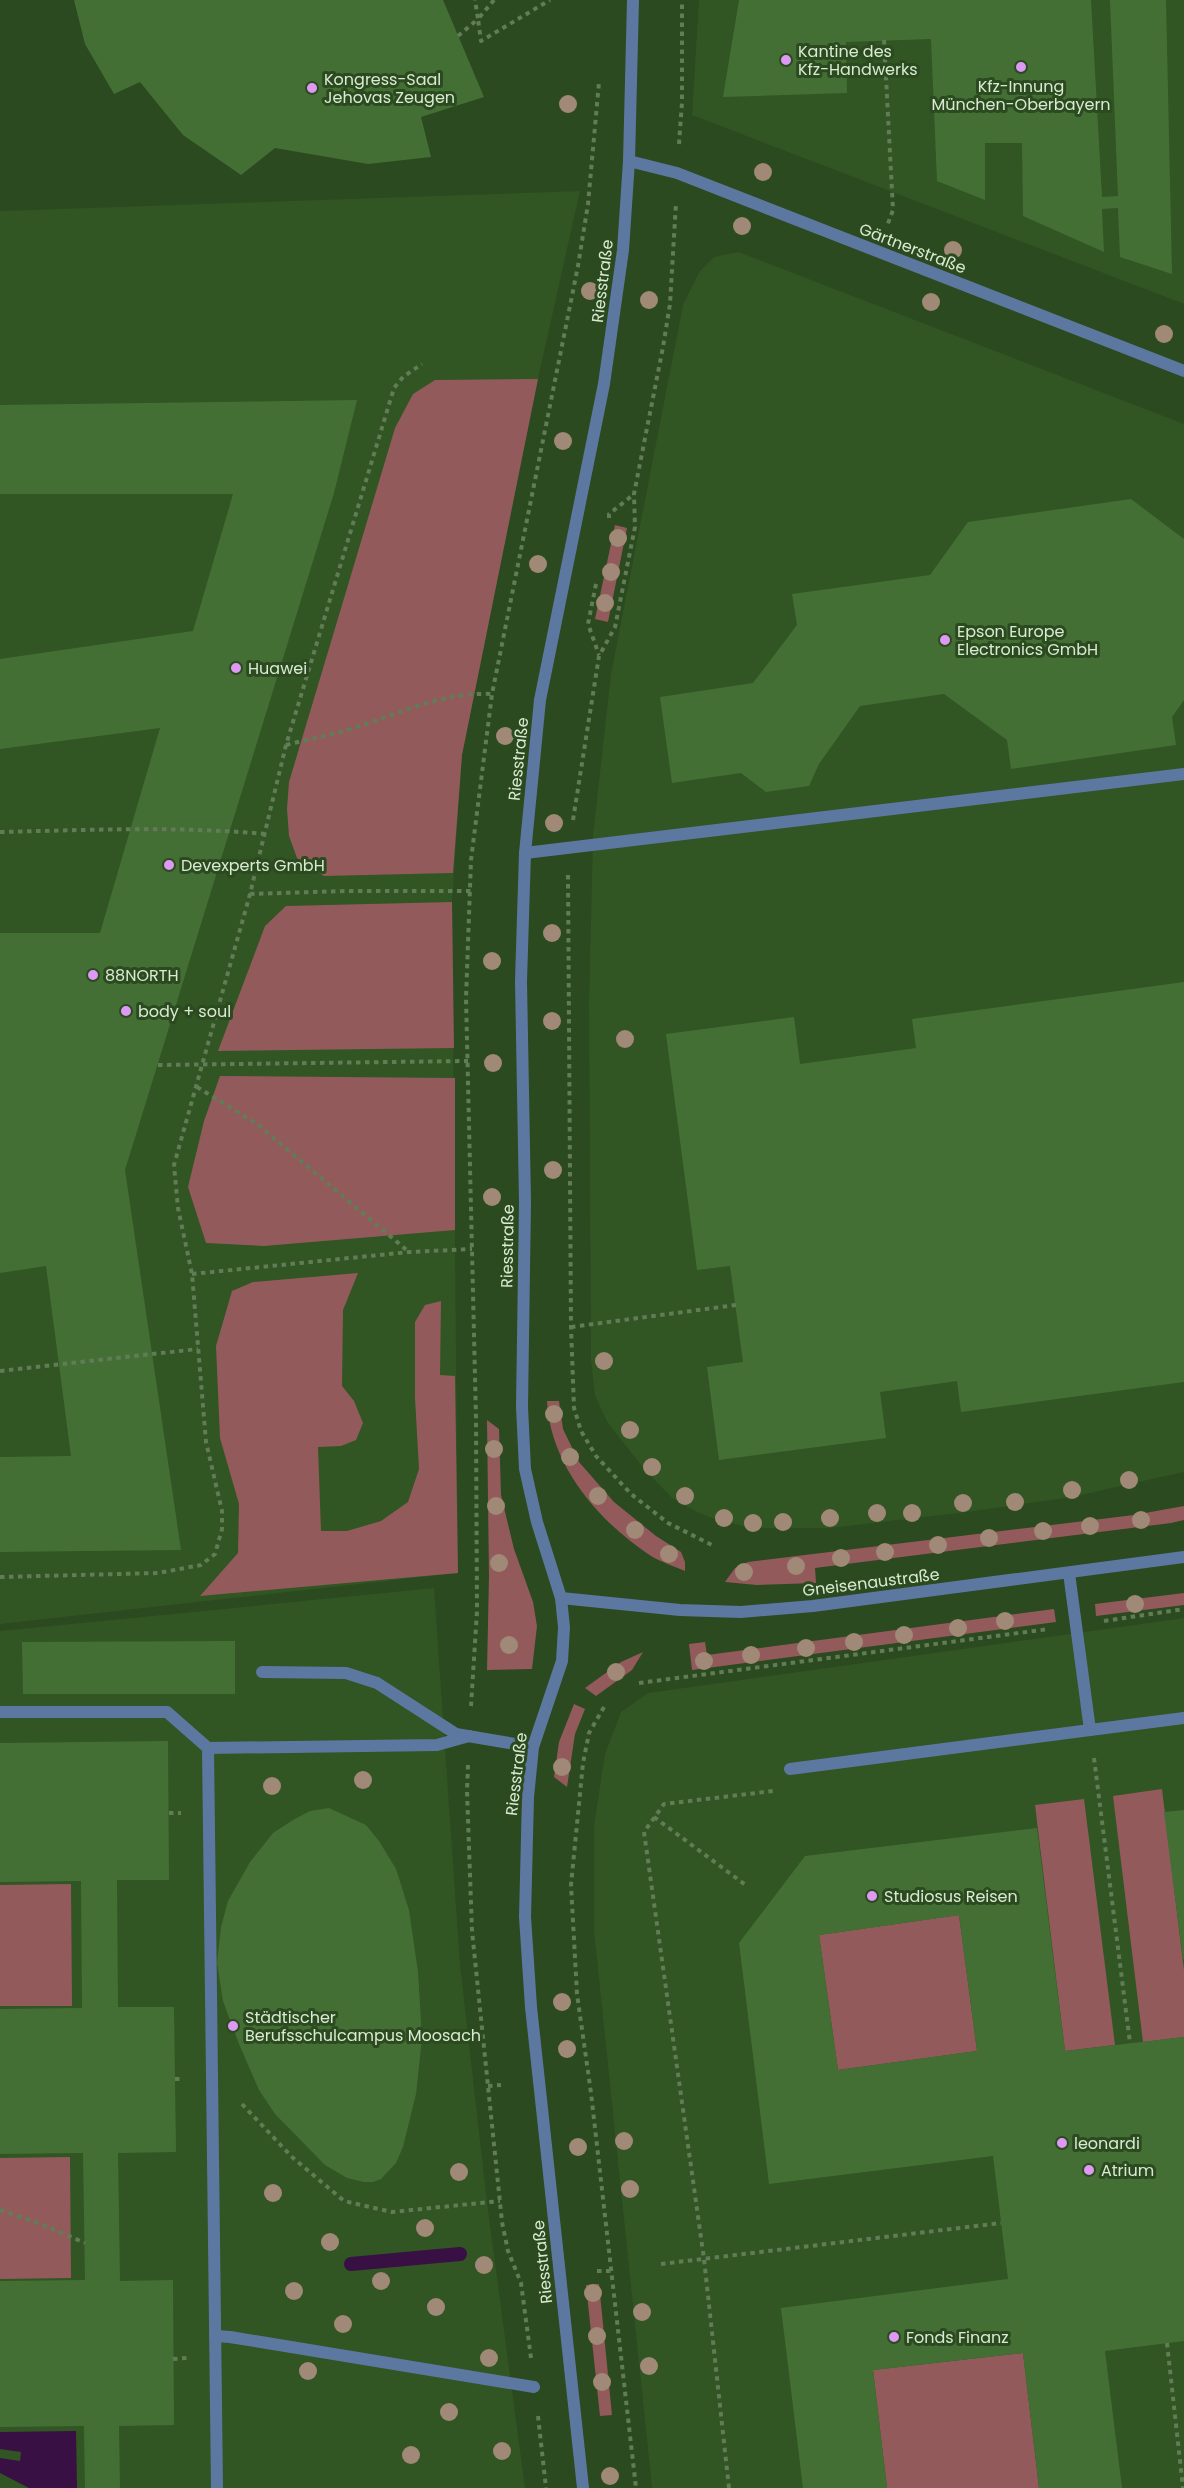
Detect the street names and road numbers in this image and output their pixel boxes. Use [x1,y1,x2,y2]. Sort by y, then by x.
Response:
street label: Gärtnerstraße [856,217,970,279]
street label: Riesstraße [586,238,619,324]
street label: Riesstraße [503,716,534,802]
street label: Riesstraße [495,1204,520,1288]
street label: Gneisenaustraße [801,1563,941,1602]
street label: Riesstraße [500,1731,533,1817]
street label: Riesstraße [527,2219,558,2305]

